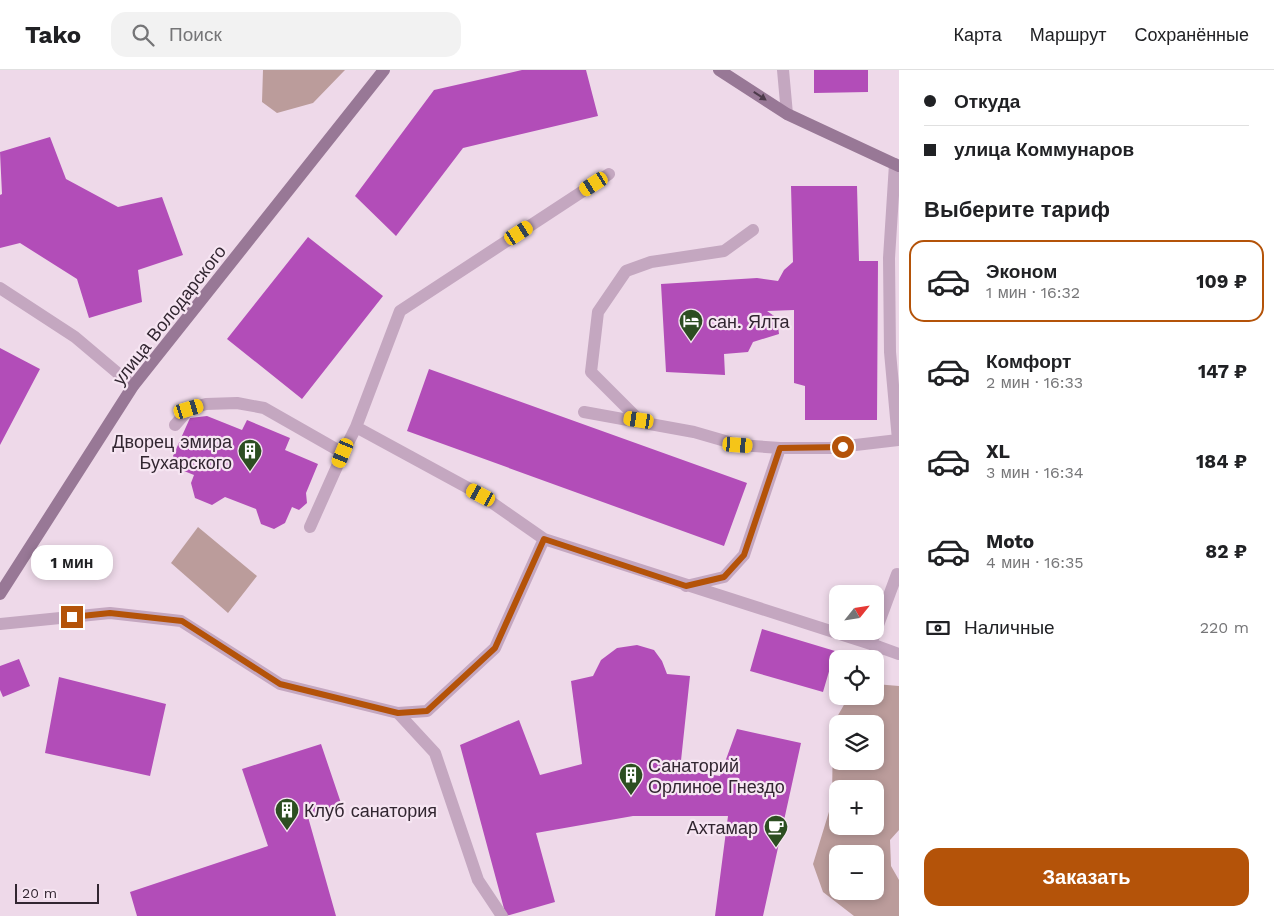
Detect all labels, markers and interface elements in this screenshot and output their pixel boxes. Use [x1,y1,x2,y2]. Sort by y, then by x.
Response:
search box [111,12,461,57]
text: Tako [25,21,81,49]
icon: search [129,21,157,49]
text: Поиск [169,23,222,46]
text: Карта [954,24,1002,45]
text: Маршрут [1030,24,1106,45]
text: Сохранённые [1134,24,1249,45]
text: Откуда [954,90,1020,113]
one-way arrow [754,92,767,101]
text: улица Коммунаров [954,138,1134,161]
car [577,170,610,198]
text: Выберите тариф [924,197,1110,222]
car [502,219,535,247]
street label: улица Володарского [108,241,230,389]
icon: car [926,259,971,304]
text: Эконом [986,260,1057,283]
text: 109 ₽ [1196,270,1247,293]
text: 1 мин · 16:32 [986,283,1080,302]
hotel icon: сан. Ялта [678,308,704,342]
place label: сан. Ялта [708,311,790,332]
icon: car [926,349,971,394]
text: Комфорт [986,350,1071,373]
text: 147 ₽ [1198,360,1247,383]
text: 2 мин · 16:33 [986,373,1083,392]
car [172,397,205,421]
car [623,410,654,430]
place label: Дворец эмира Бухарского [112,431,233,473]
car [330,436,355,470]
car [722,436,753,454]
route start [832,436,854,458]
building icon: Дворец эмира Бухарского [237,438,263,472]
icon: car [926,439,971,484]
text: XL [986,440,1010,463]
text: 184 ₽ [1196,450,1247,473]
text: 3 мин · 16:34 [986,463,1084,482]
car [464,481,497,509]
icon: car [926,529,971,574]
text: Moto [986,530,1034,553]
text: 82 ₽ [1205,540,1247,563]
callout: 1 мин [31,544,113,580]
text: 1 мин [51,553,93,572]
text: 4 мин · 16:35 [986,553,1084,572]
north arrow [829,585,884,640]
map controls [829,585,884,900]
route end [61,606,83,628]
icon: cash [924,614,952,642]
text: Наличные [964,616,1055,639]
text: 220 m [1200,618,1249,637]
button: locate [829,650,884,705]
button: layers [829,715,884,770]
place label: Санаторий Орлиное Гнездо [648,755,785,797]
building icon: Санаторий Орлиное Гнездо [618,762,644,796]
button: + [829,780,884,835]
building icon: Клуб санатория [274,797,300,831]
place label: Клуб санатория [304,800,437,821]
cafe icon: Ахтамар [763,814,789,848]
place label: Ахтамар [687,817,758,838]
button: − [829,845,884,900]
button: Заказать [924,848,1249,906]
scale bar [15,881,99,904]
text: 20 m [22,885,57,901]

